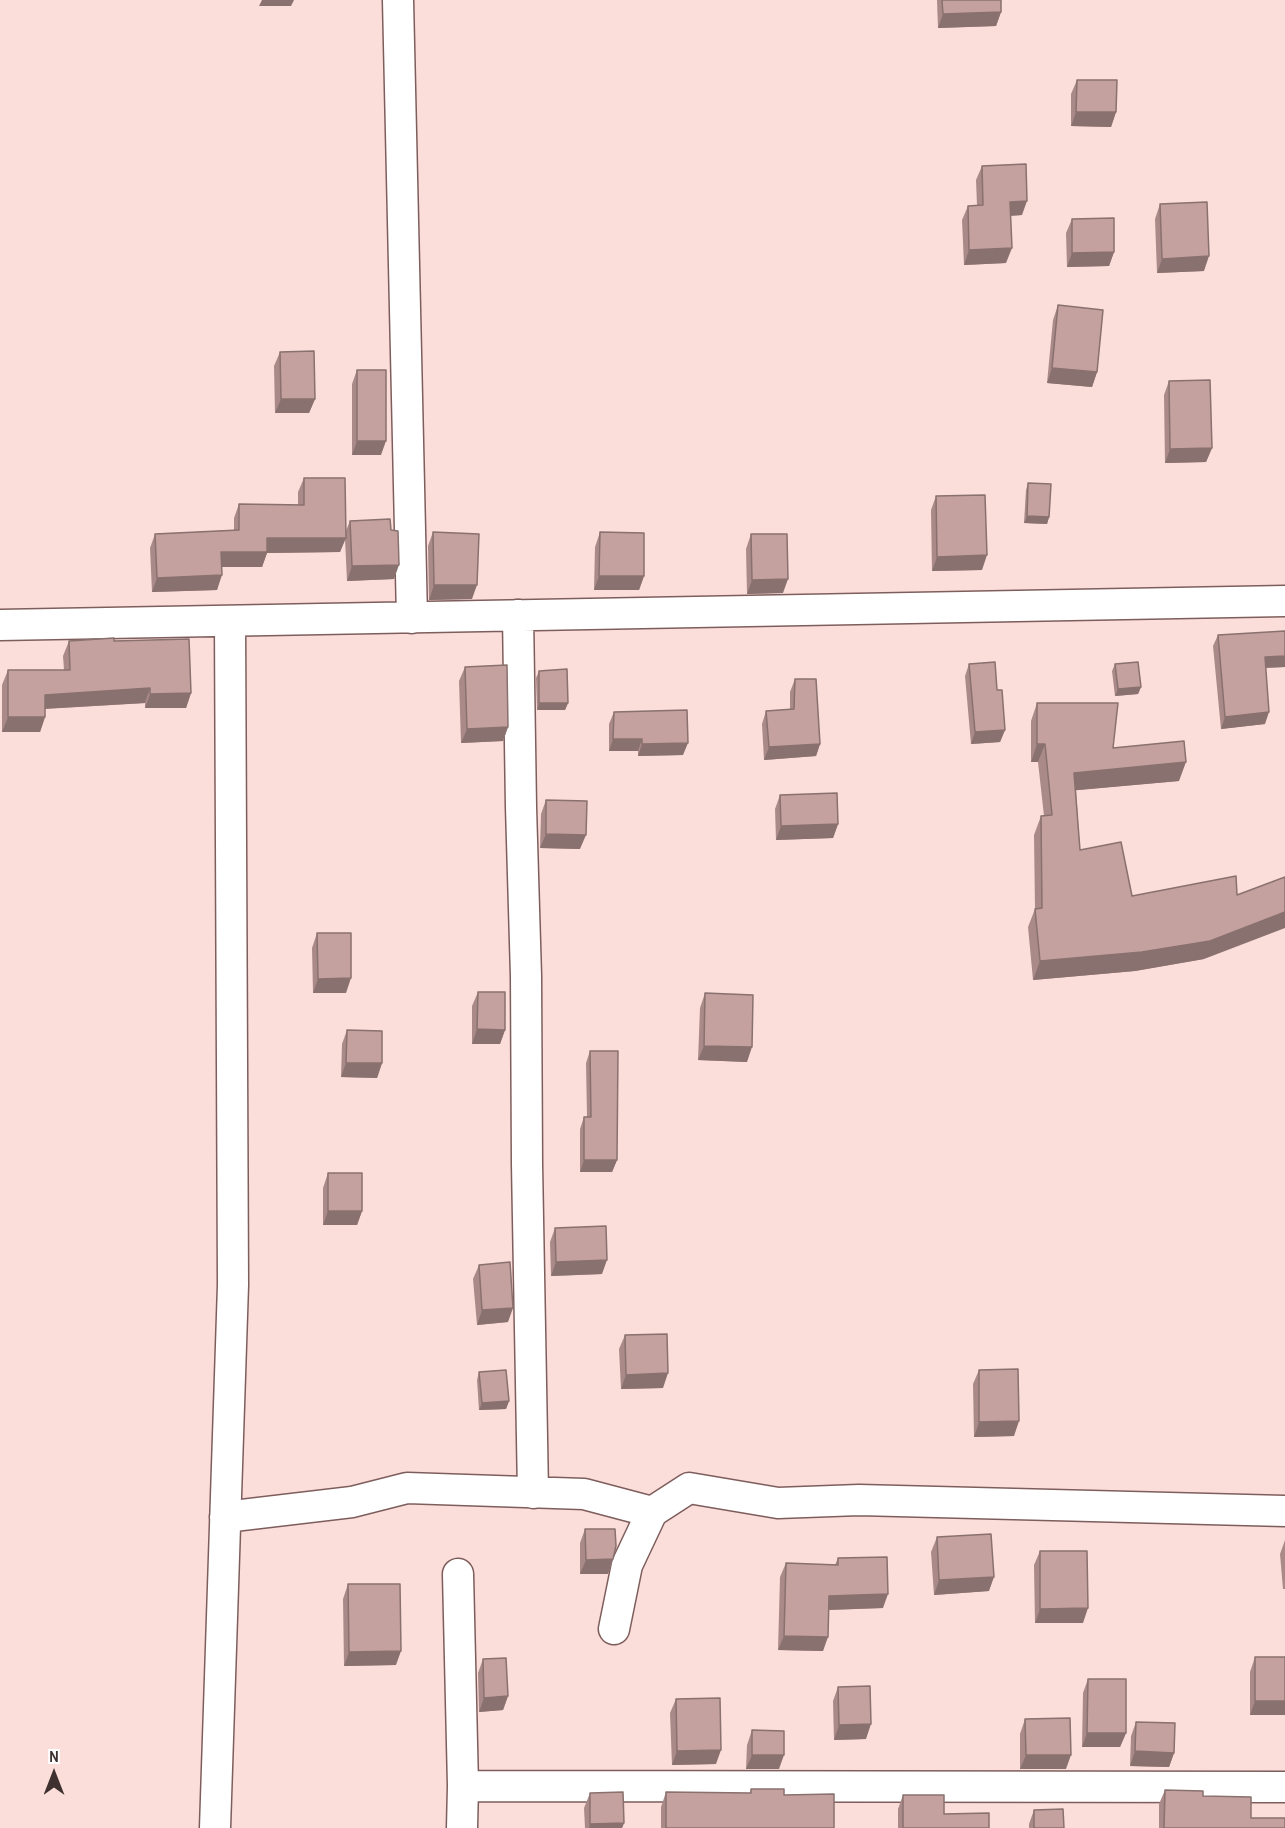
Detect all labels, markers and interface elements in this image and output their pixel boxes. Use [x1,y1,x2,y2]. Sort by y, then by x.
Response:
north arrow [24,1744,84,1804]
text: N [49,1745,59,1767]

